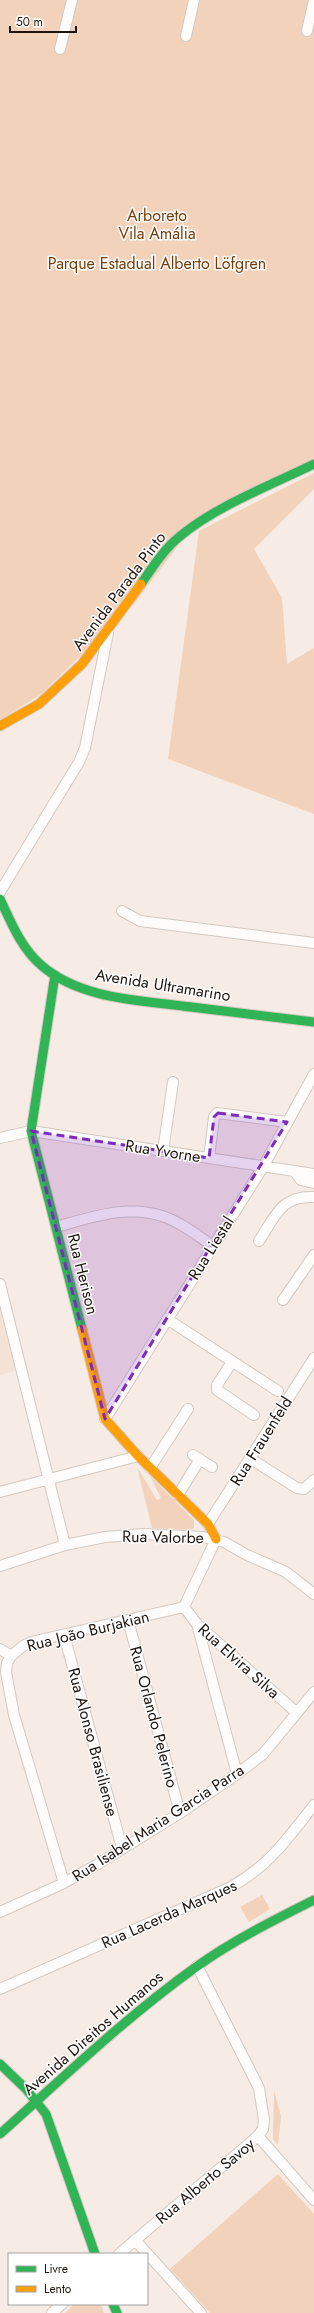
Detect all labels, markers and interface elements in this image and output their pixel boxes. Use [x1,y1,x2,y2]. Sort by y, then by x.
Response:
scale bar [10,8,76,34]
text: 50 m [16,13,43,31]
park label: Arboreto Vila Amália [118,204,196,245]
park label: Parque Estadual Alberto Löfgren [48,252,266,275]
street label: Avenida Parada Pinto [67,527,172,655]
street label: Avenida Ultramarino [94,963,233,1007]
street label: Rua Yvorne [124,1134,202,1168]
street label: Rua Liestal [182,1212,240,1284]
street label: Rua Herison [62,1231,104,1317]
street label: Rua Frauenfeld [224,1392,298,1490]
street label: Rua Valorbe [122,1525,204,1549]
street label: Rua João Burjakian [24,1605,152,1657]
street label: Rua Elvira Silva [193,1618,285,1704]
street label: Rua Orlando Pelerino [124,1644,184,1791]
street label: Rua Alonso Brasiliense [62,1665,124,1819]
street label: Rua Isabel Maria Garcia Parra [68,1759,248,1887]
street label: Rua Lacerda Marques [98,1874,240,1954]
street label: Avenida Direitos Humanos [18,1966,168,2100]
street label: Rua Alberto Savoy [150,2132,260,2229]
legend [8,2253,148,2305]
text: Livre [44,2260,68,2278]
text: Lento [44,2280,72,2298]

